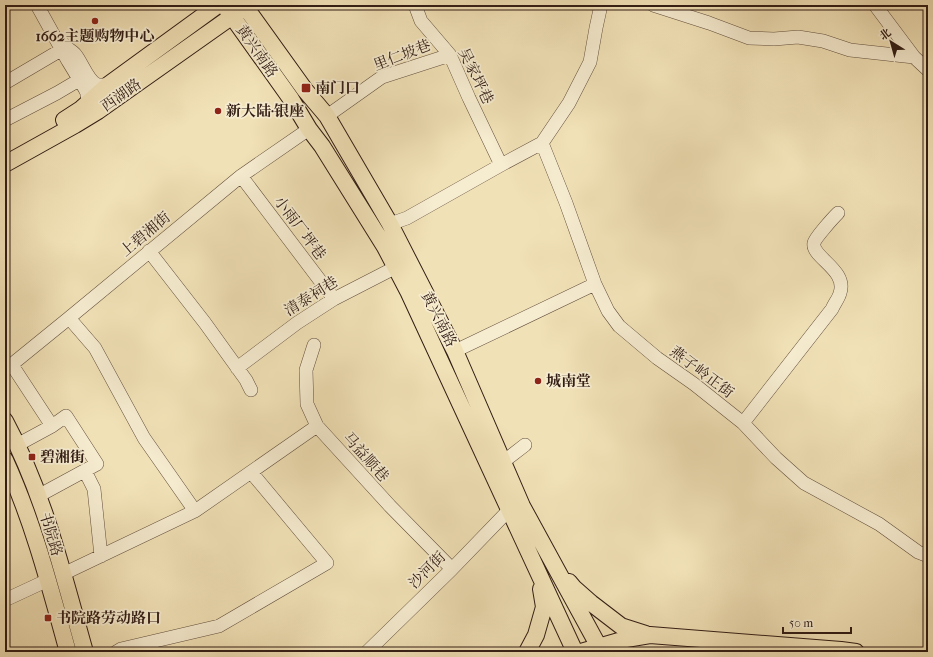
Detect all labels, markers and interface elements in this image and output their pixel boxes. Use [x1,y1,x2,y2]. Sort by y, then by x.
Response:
marker: 1662主题购物中心 [90,16,100,26]
street label: 黄兴南路 [232,21,282,81]
north arrow [871,22,911,62]
text: 北 [877,26,894,43]
place label: 1662主题购物中心 [35,27,155,45]
street label: 里仁坡巷 [371,36,433,74]
street label: 吴家坪巷 [455,45,497,107]
street label: 西湖路 [97,75,145,115]
place label: 南门口 [315,79,360,97]
marker: 南门口 [300,82,312,94]
place label: 新大陆·银座 [226,102,304,120]
marker: 新大陆·银座 [213,106,223,116]
street label: 小雨厂坪巷 [270,193,330,263]
street label: 上碧湘街 [116,208,174,260]
street label: 清泰祠巷 [281,272,341,320]
street label: 黄兴南路 [417,288,461,350]
street label: 燕子岭正街 [667,342,737,402]
place label: 城南堂 [546,372,591,390]
marker: 城南堂 [533,376,543,386]
street label: 马益顺巷 [339,429,393,485]
place label: 碧湘街 [40,448,85,466]
marker: 碧湘街 [27,452,37,462]
street label: 书院路 [36,510,66,558]
street label: 沙河街 [405,548,449,592]
place label: 书院路劳动路口 [56,609,161,627]
scale bar [783,609,851,635]
marker: 书院路劳动路口 [43,613,53,623]
text: 50 m [789,616,813,630]

